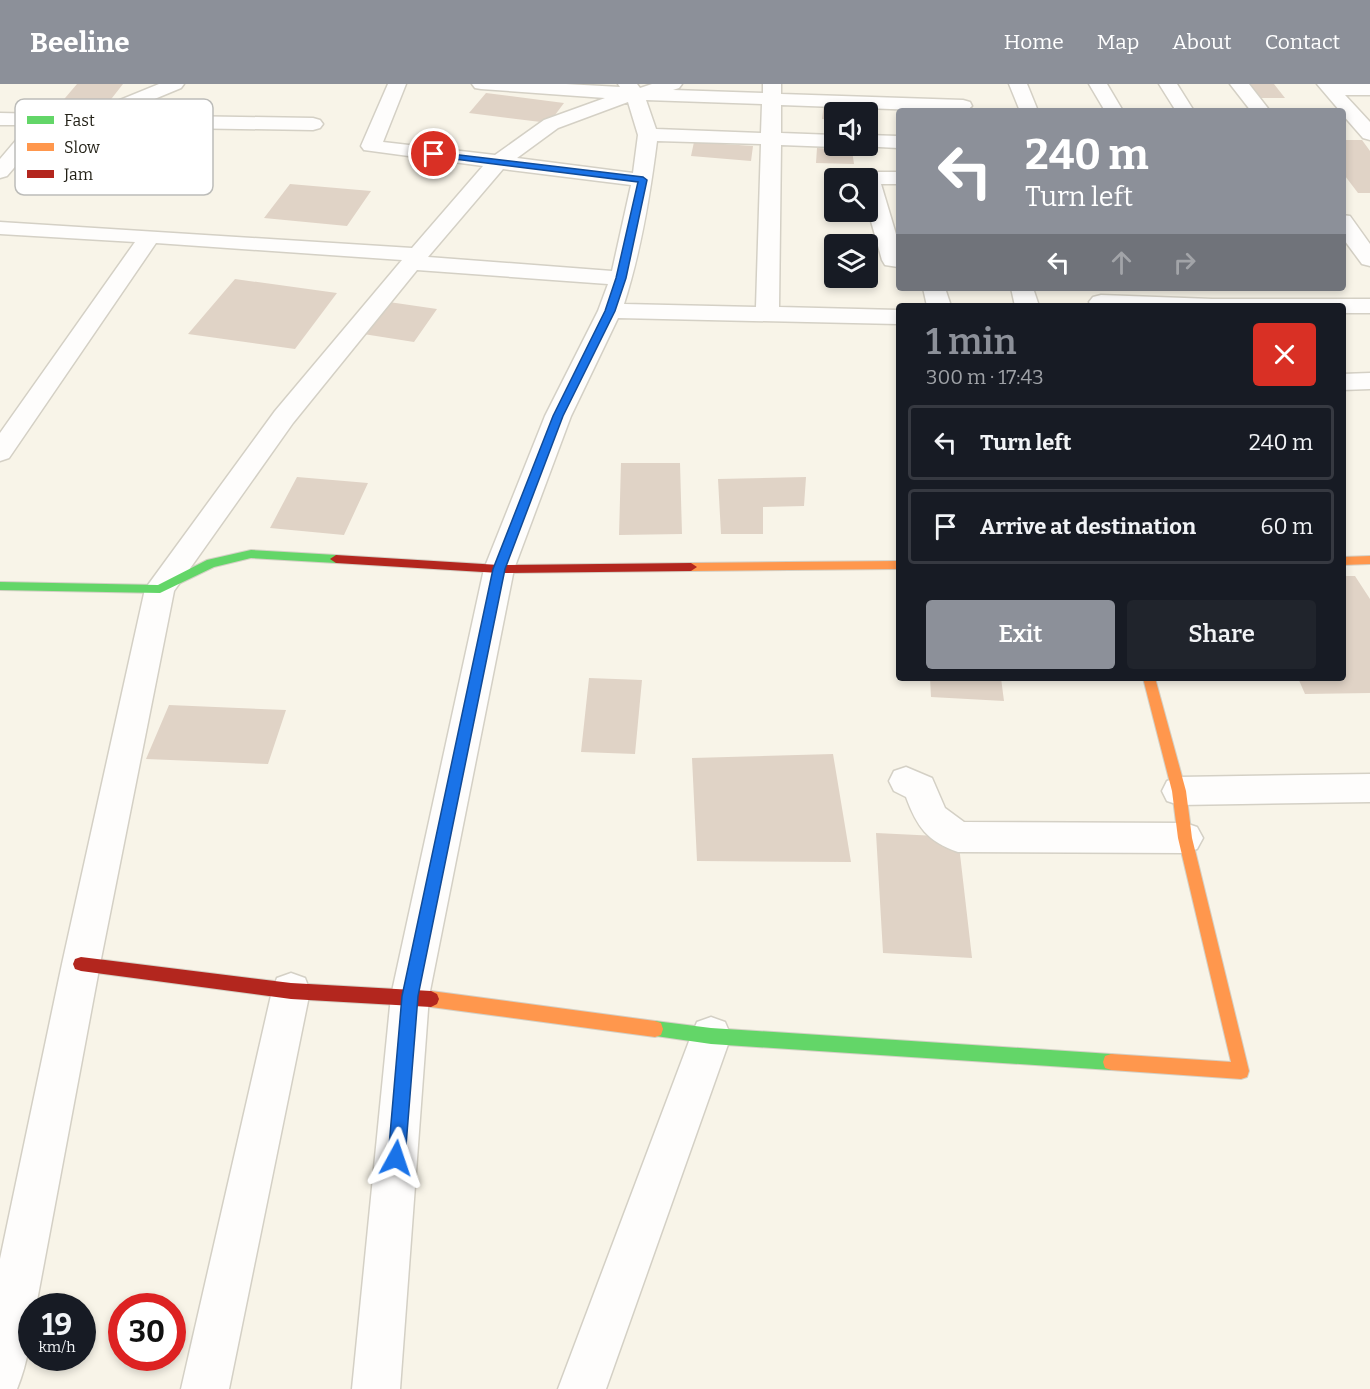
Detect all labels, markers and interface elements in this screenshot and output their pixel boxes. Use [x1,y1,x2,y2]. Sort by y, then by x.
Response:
text: Beeline [30,26,130,59]
text: Home [1004,29,1064,55]
text: Map [1097,29,1139,55]
text: About [1172,29,1232,55]
text: Contact [1265,29,1340,55]
legend [15,99,213,195]
map controls [824,102,878,288]
button: sound [824,102,878,156]
text: Fast [64,111,95,130]
pin [408,128,459,179]
text: 240 m [1025,130,1149,180]
icon: left [926,132,1004,210]
icon: arrive [417,137,450,170]
text: Slow [64,138,100,157]
text: Jam [63,165,93,184]
button: search [824,168,878,222]
text: Turn left [1025,181,1133,213]
button: layers [824,234,878,288]
icon: left [1042,246,1075,279]
icon: ahead [1105,246,1138,279]
icon: right [1168,246,1201,279]
text: 1 min [926,320,1017,364]
button: close [1253,323,1316,386]
text: 300 m · 17:43 [926,365,1044,389]
icon: left [929,426,962,459]
text: Turn left [980,429,1072,456]
text: 240 m [1249,429,1313,456]
icon: arrive [929,510,962,543]
text: Arrive at destination [980,513,1196,540]
text: 60 m [1261,513,1313,540]
button: Exit [926,600,1115,669]
button: Share [1127,600,1316,669]
position arrow [364,1126,428,1190]
speed limit sign: 30 [108,1293,186,1371]
text: 19 [42,1307,72,1343]
text: km/h [38,1338,76,1356]

